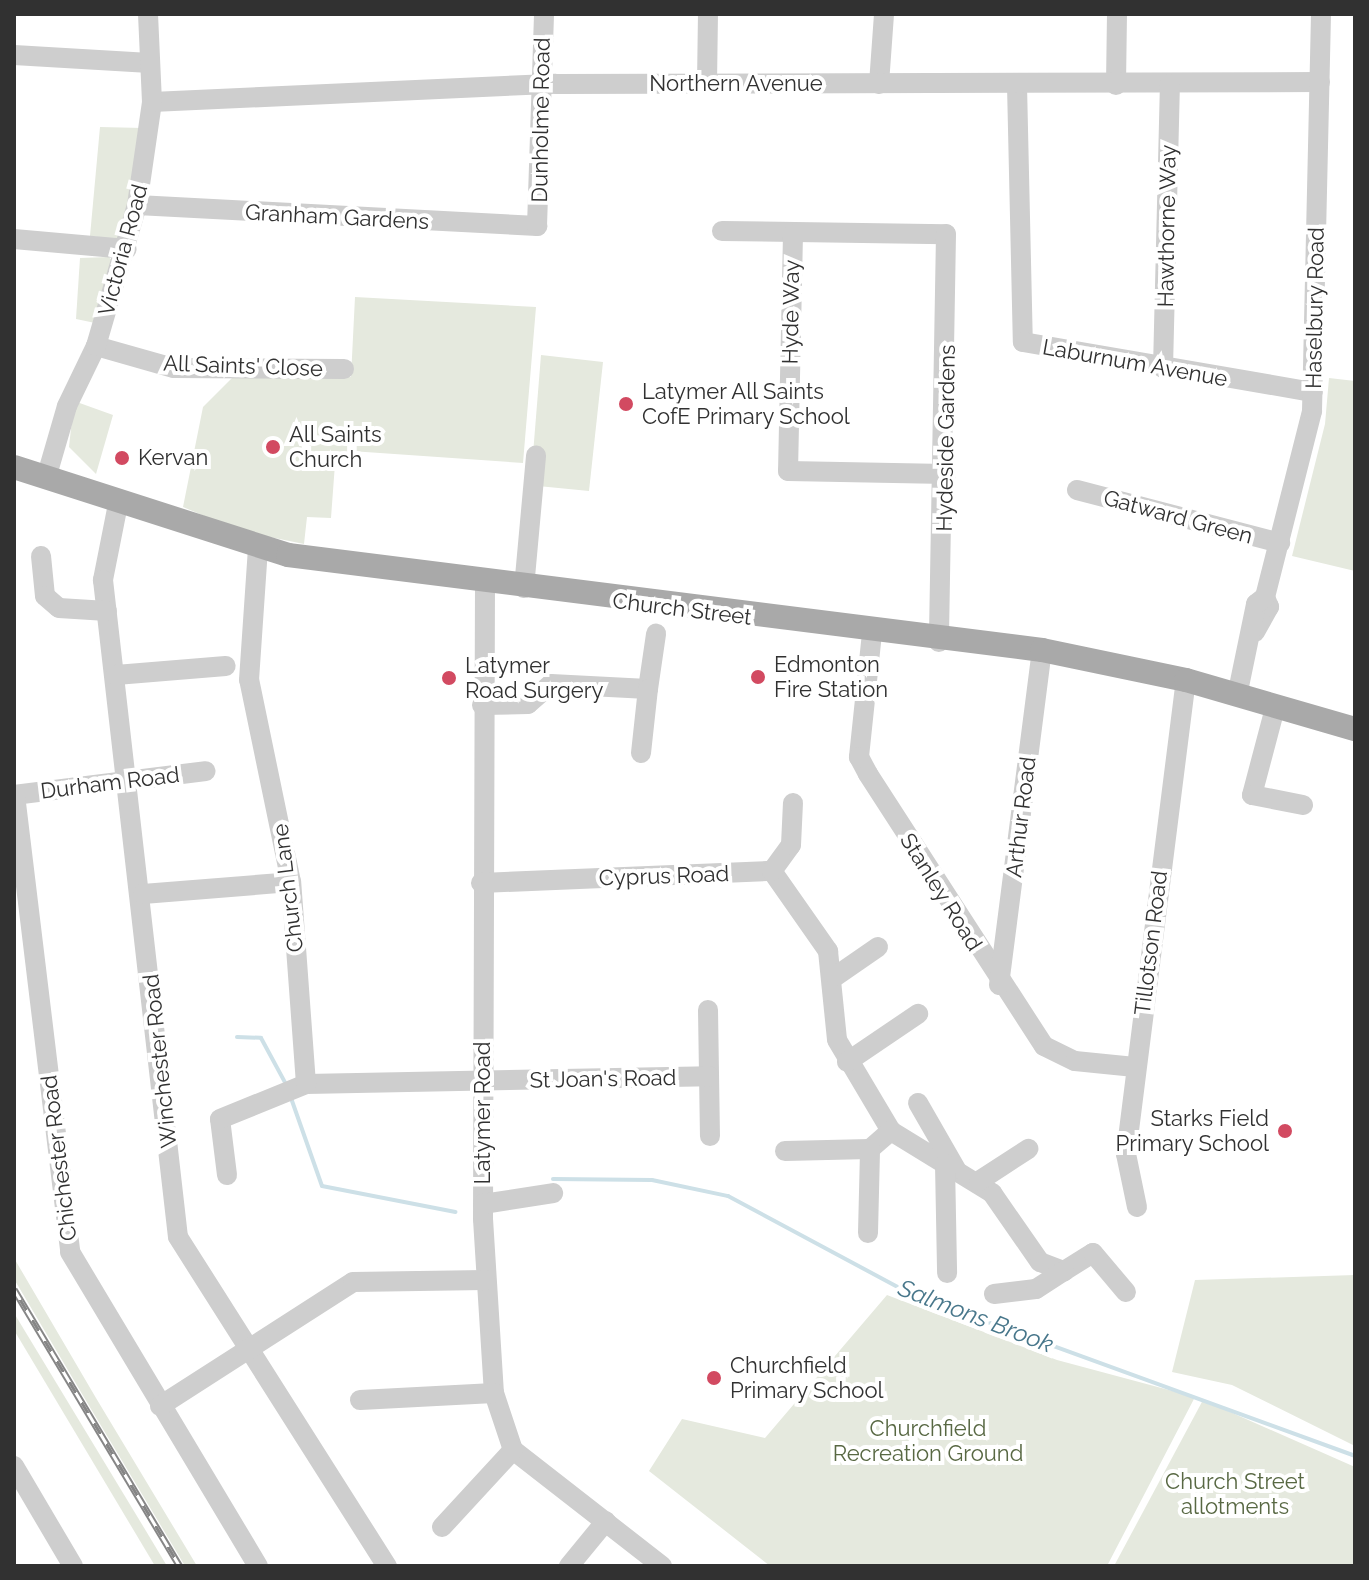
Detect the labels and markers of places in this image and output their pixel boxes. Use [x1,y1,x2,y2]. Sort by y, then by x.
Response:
place label: Latymer All Saints CofE Primary School [642,378,850,430]
marker: Latymer All Saints CofE Primary School [617,395,635,413]
place label: All Saints Church [289,421,382,472]
marker: All Saints Church [264,438,282,456]
place label: Kervan [138,445,208,471]
marker: Kervan [113,449,131,467]
place label: Edmonton Fire Station [774,651,888,702]
place label: Latymer Road Surgery [465,652,603,704]
marker: Edmonton Fire Station [749,668,767,686]
marker: Latymer Road Surgery [440,669,458,687]
place label: Starks Field Primary School [1115,1105,1269,1156]
marker: Starks Field Primary School [1276,1122,1294,1140]
place label: Churchfield Primary School [730,1352,884,1404]
marker: Churchfield Primary School [705,1369,723,1387]

